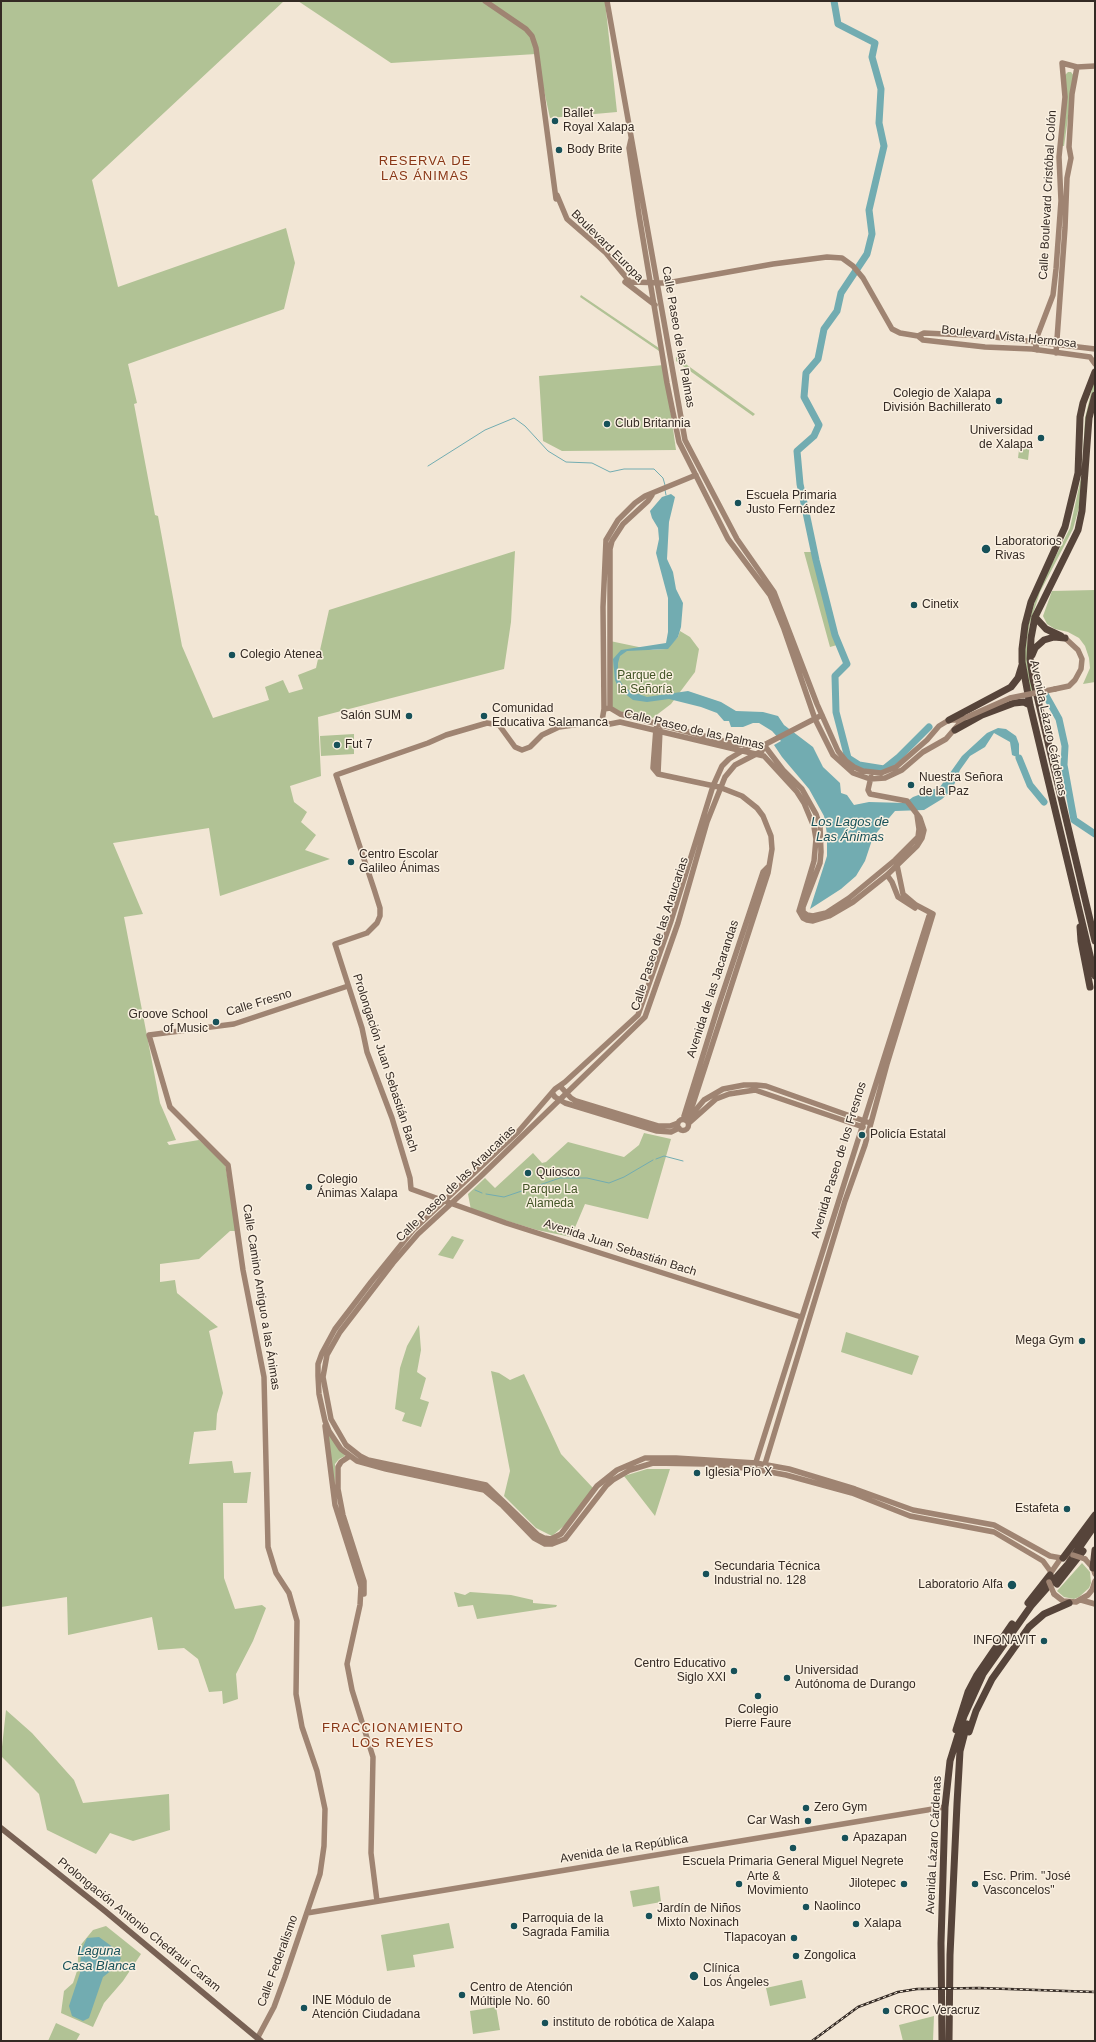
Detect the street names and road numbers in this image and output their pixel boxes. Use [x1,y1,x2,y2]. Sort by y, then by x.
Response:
street label: Calle Boulevard Cristóbal Colón [1036,110,1060,280]
street label: Boulevard Europa [568,207,646,285]
street label: Calle Paseo de las Palmas [658,265,698,409]
street label: Boulevard Vista Hermosa [941,323,1077,351]
street label: Avenida Lázaro Cárdenas [1027,659,1069,797]
street label: Calle Paseo de las Palmas [623,707,765,753]
street label: Calle Paseo de las Araucarias [628,855,692,1013]
street label: Avenida de las Jacarandas [684,918,742,1060]
street label: Prolongación Juan Sebastián Bach [349,972,421,1154]
street label: Calle Fresno [224,986,294,1020]
street label: Avenida Paseo de los Fresnos [808,1080,870,1240]
street label: Calle Paseo de las Araucarias [393,1123,519,1245]
street label: Calle Camino Antiguo a las Ánimas [239,1203,283,1391]
street label: Avenida Juan Sebastián Bach [542,1216,698,1280]
street label: Avenida Lázaro Cárdenas [923,1775,945,1915]
street label: Avenida de la República [559,1832,689,1866]
street label: Prolongación Antonio Chedraui Caram [55,1855,223,1995]
street label: Calle Federalismo [255,1913,301,2009]

